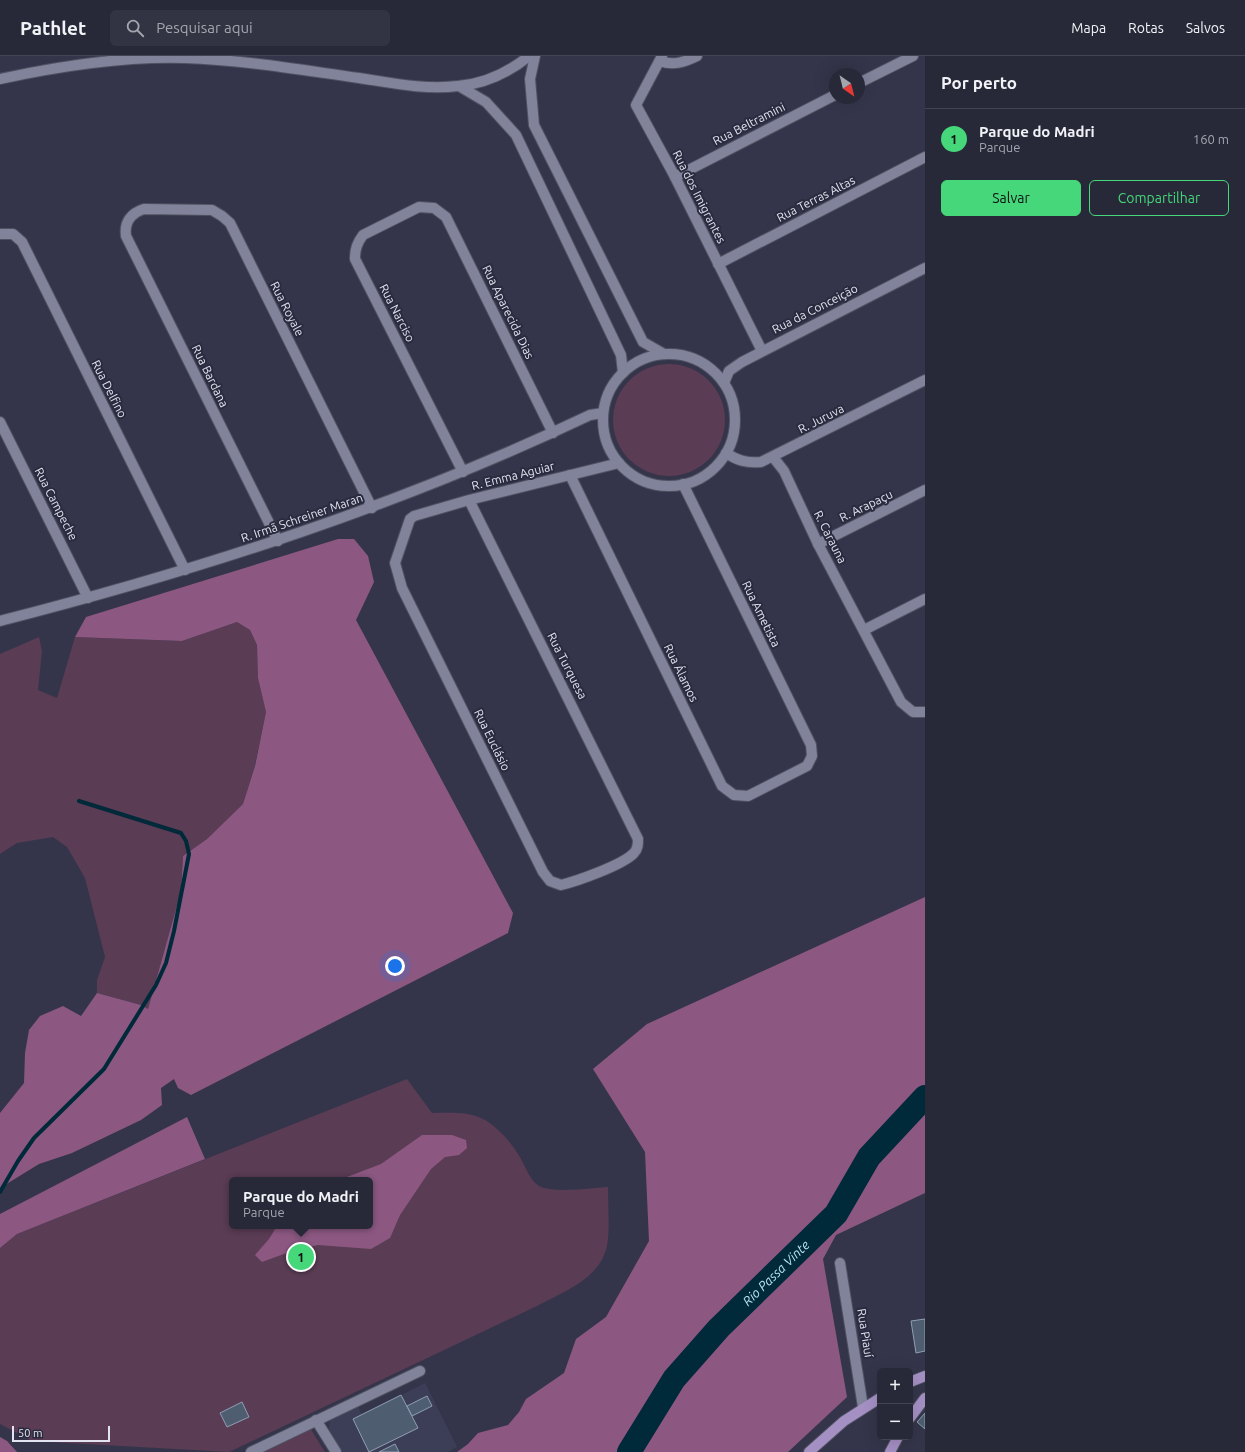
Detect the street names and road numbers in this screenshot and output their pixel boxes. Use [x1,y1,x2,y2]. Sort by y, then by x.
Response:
street label: Rua Beltramini [711,100,787,147]
street label: Rua dos Imigrantes [670,148,729,245]
street label: Rua Terras Altas [774,173,857,224]
street label: Rua Aparecida Dias [480,263,537,361]
street label: Rua Royale [268,279,307,338]
street label: Rua da Conceição [770,281,860,336]
street label: Rua Narciso [377,282,418,344]
street label: Rua Bardana [190,342,231,409]
street label: Rua Delfino [89,358,130,420]
street label: R. Juruva [796,402,846,436]
street label: R. Emma Aguiar [470,459,556,492]
street label: Rua Campeche [33,465,80,542]
street label: R. Arapaçu [837,487,894,524]
street label: R. Irmã Schreiner Maran [239,491,364,545]
street label: R. Carauna [812,508,849,565]
street label: Rua Ametista [740,579,783,649]
street label: Rua Turquesa [545,630,590,701]
street label: Rua Álamos [662,642,701,704]
street label: Rua Euclásio [472,707,513,773]
street label: Rua Piauí [855,1308,876,1359]

